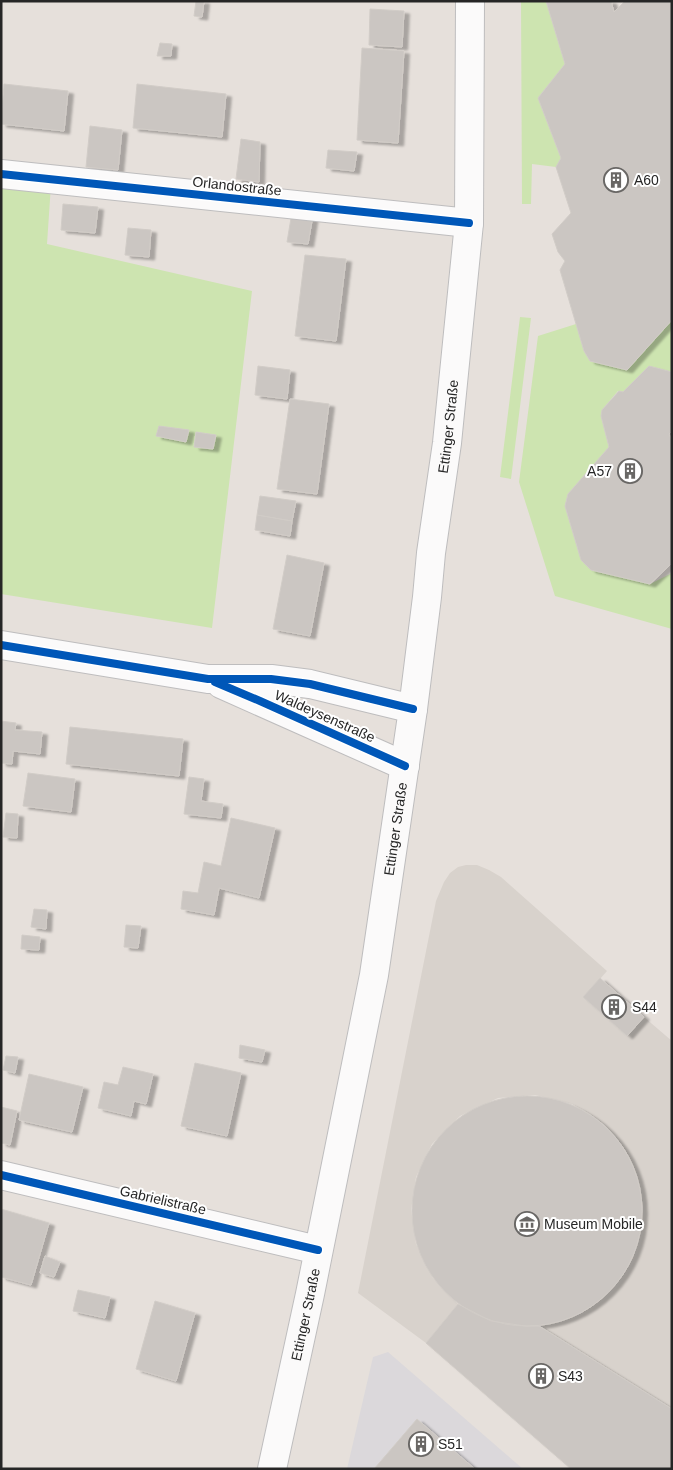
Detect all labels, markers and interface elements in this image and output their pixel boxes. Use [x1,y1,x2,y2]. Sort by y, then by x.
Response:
building icon: A60 [603,167,629,193]
place label: A60 [634,172,659,188]
street label: Orlandostraße [192,173,283,199]
street label: Ettinger Straße [435,379,461,474]
building icon: A57 [617,458,643,484]
place label: A57 [587,463,612,479]
street label: Waldeysenstraße [272,687,378,745]
street label: Ettinger Straße [381,781,410,877]
building icon: S44 [601,994,627,1020]
place label: S44 [632,999,657,1015]
street label: Gabrielistraße [118,1182,208,1218]
museum icon: Museum Mobile [514,1211,540,1237]
place label: Museum Mobile [544,1216,643,1232]
street label: Ettinger Straße [288,1267,323,1362]
building icon: S43 [528,1363,554,1389]
place label: S43 [558,1368,583,1384]
building icon: S51 [408,1431,434,1457]
place label: S51 [438,1436,463,1452]

